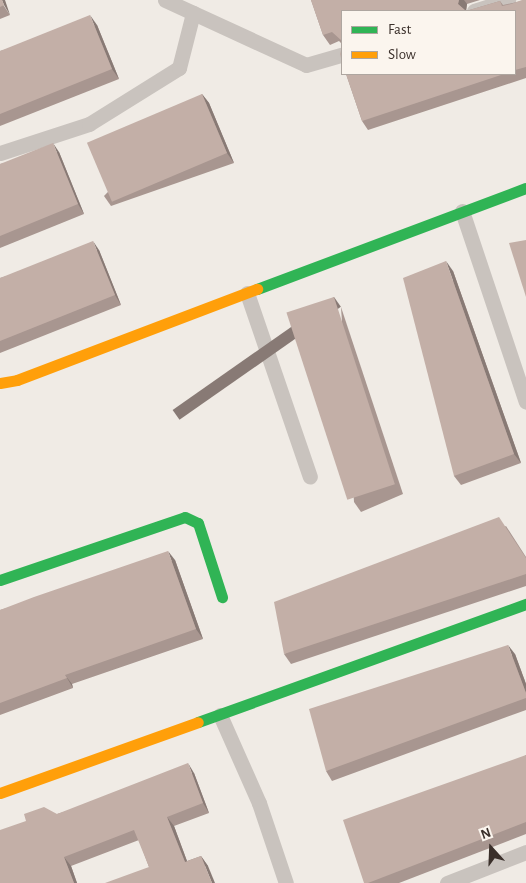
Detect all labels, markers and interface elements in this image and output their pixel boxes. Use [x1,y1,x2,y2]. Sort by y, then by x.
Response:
legend [341,10,516,75]
text: Fast [388,22,411,37]
text: Slow [388,47,416,62]
north arrow [466,823,516,873]
text: N [479,826,493,842]

